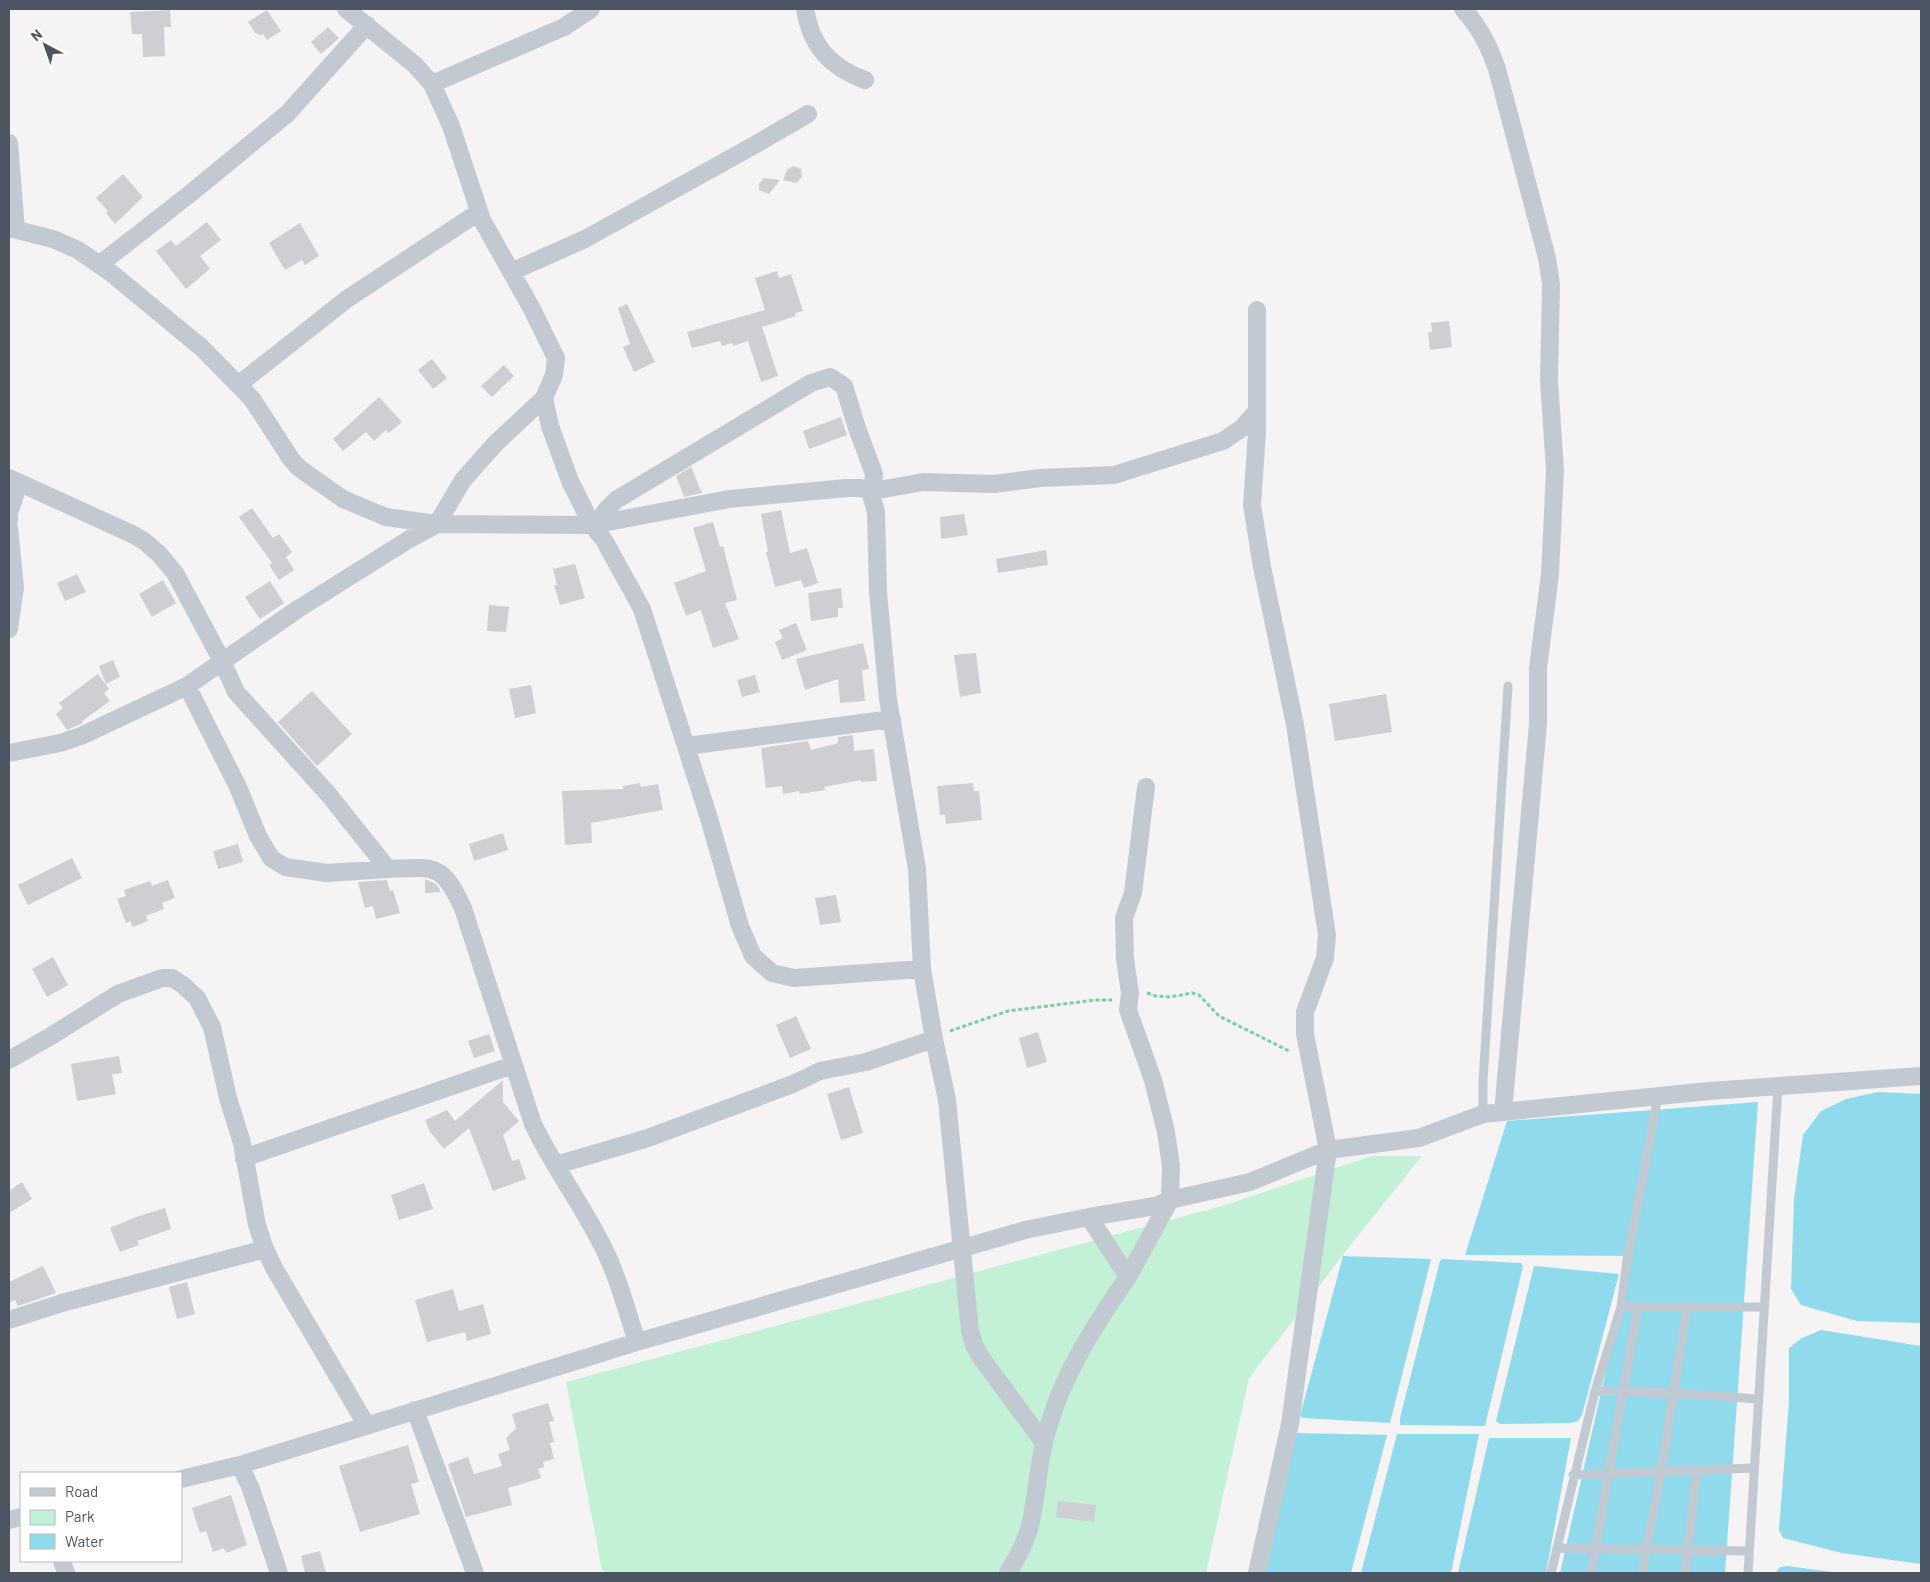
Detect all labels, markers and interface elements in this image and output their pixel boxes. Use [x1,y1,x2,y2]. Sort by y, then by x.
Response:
north arrow [20,20,70,70]
text: N [27,25,45,44]
legend [20,1472,182,1562]
text: Road [65,1482,98,1500]
text: Park [65,1507,95,1525]
text: Water [65,1532,104,1550]

